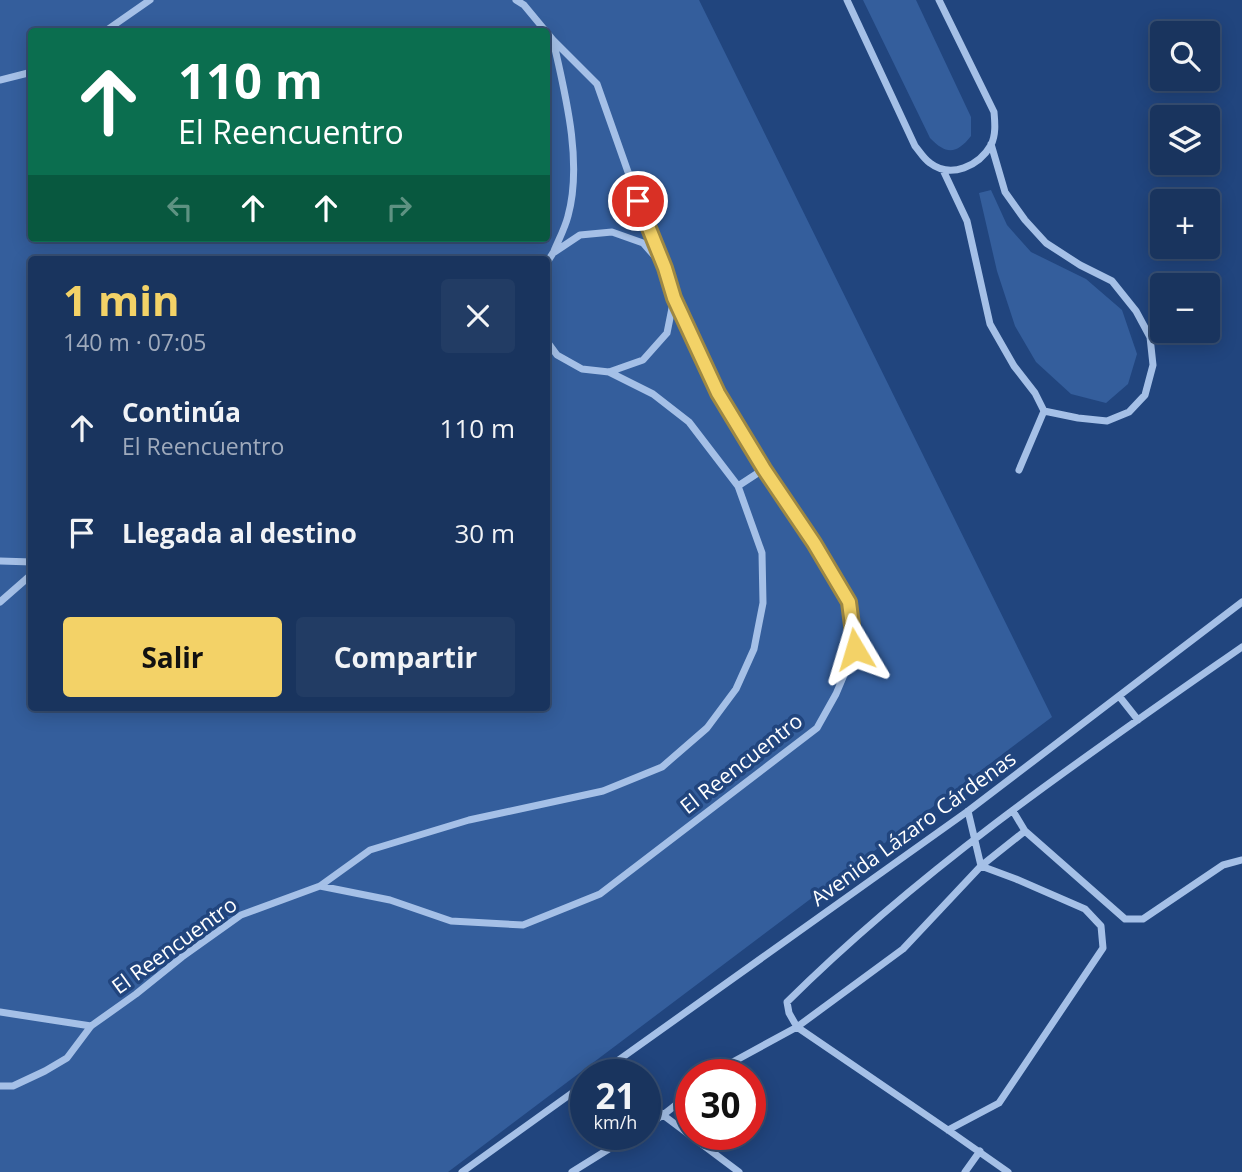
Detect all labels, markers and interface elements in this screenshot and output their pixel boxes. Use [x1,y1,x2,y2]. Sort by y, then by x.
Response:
map controls [1150,21,1220,343]
button: search [1150,21,1220,91]
text: 110 m [178,47,323,113]
icon: ahead [63,56,154,147]
button: layers [1150,105,1220,175]
text: El Reencuentro [178,110,404,153]
pin [608,171,668,231]
icon: arrive [619,182,657,220]
icon: left [161,189,199,227]
icon: ahead [234,189,272,227]
icon: ahead [307,189,345,227]
icon: right [380,189,418,227]
button: + [1150,189,1220,259]
text: 1 min [63,271,180,328]
button: − [1150,273,1220,343]
button: close [441,279,515,353]
text: 140 m · 07:05 [63,326,206,358]
text: Continúa [122,394,241,430]
icon: ahead [63,409,101,447]
text: 110 m [440,410,515,446]
text: El Reencuentro [122,430,284,462]
icon: arrive [63,514,101,552]
text: Llegada al destino [122,515,357,551]
text: 30 m [454,515,515,551]
position arrow [818,612,892,686]
button: Salir [63,617,282,697]
button: Compartir [296,617,515,697]
street label: El Reencuentro [674,706,808,820]
street label: Avenida Lázaro Cárdenas [805,744,1021,912]
street label: El Reencuentro [106,890,242,1000]
speed limit sign: 30 [675,1059,766,1150]
text: 21 [595,1072,636,1119]
text: km/h [594,1110,637,1134]

